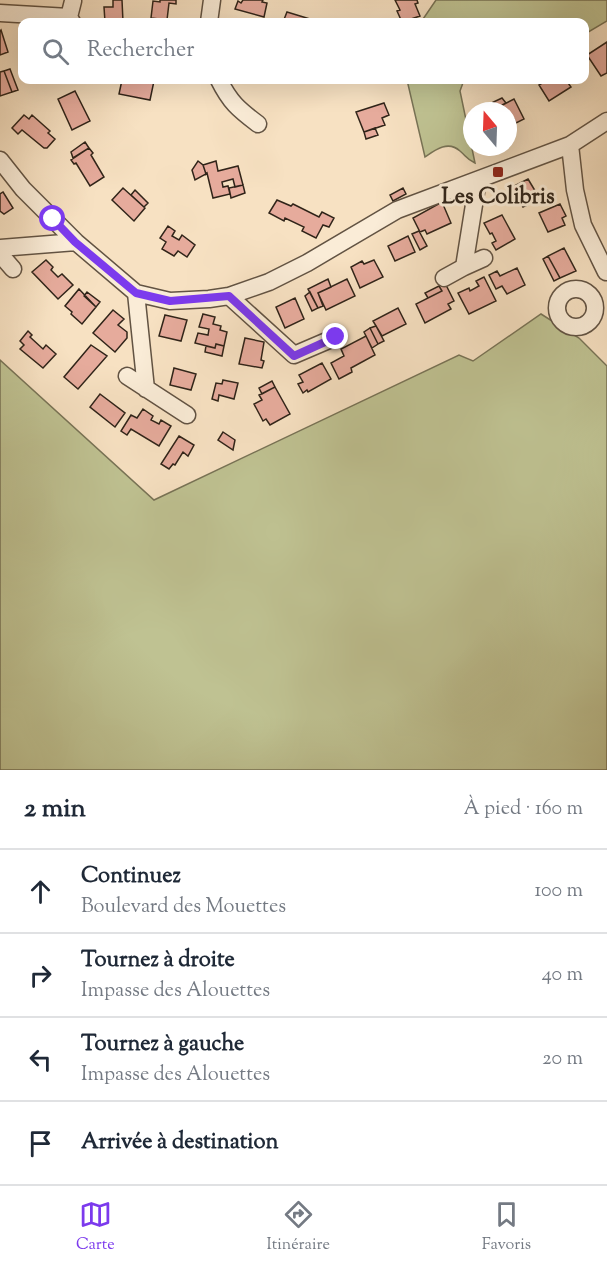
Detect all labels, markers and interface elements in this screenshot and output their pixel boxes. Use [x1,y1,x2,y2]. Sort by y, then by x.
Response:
search box [18,18,589,84]
icon: search [39,35,72,68]
text: Rechercher [87,35,194,67]
north arrow [463,102,517,156]
marker: Les Colibris [491,165,505,179]
place label: Les Colibris [441,182,555,214]
route start [39,205,65,231]
route end [322,323,348,349]
text: 2 min [24,791,86,828]
text: À pied · 160 m [464,795,583,824]
text: Continuez [81,861,181,893]
icon: ahead [24,875,57,908]
text: 100 m [534,877,583,906]
text: Boulevard des Mouettes [81,893,286,922]
text: Tournez à droite [81,945,235,977]
icon: right [24,959,57,992]
text: 40 m [542,961,583,990]
text: Impasse des Alouettes [81,977,270,1006]
text: Tournez à gauche [81,1029,244,1061]
icon: left [24,1043,57,1076]
text: 20 m [542,1045,583,1074]
text: Impasse des Alouettes [81,1061,270,1090]
icon: arrive [24,1127,57,1160]
text: Arrivée à destination [81,1127,278,1159]
tab: Carte [76,1198,115,1257]
tab: Itinéraire [267,1198,330,1257]
tab: Favoris [482,1198,531,1257]

